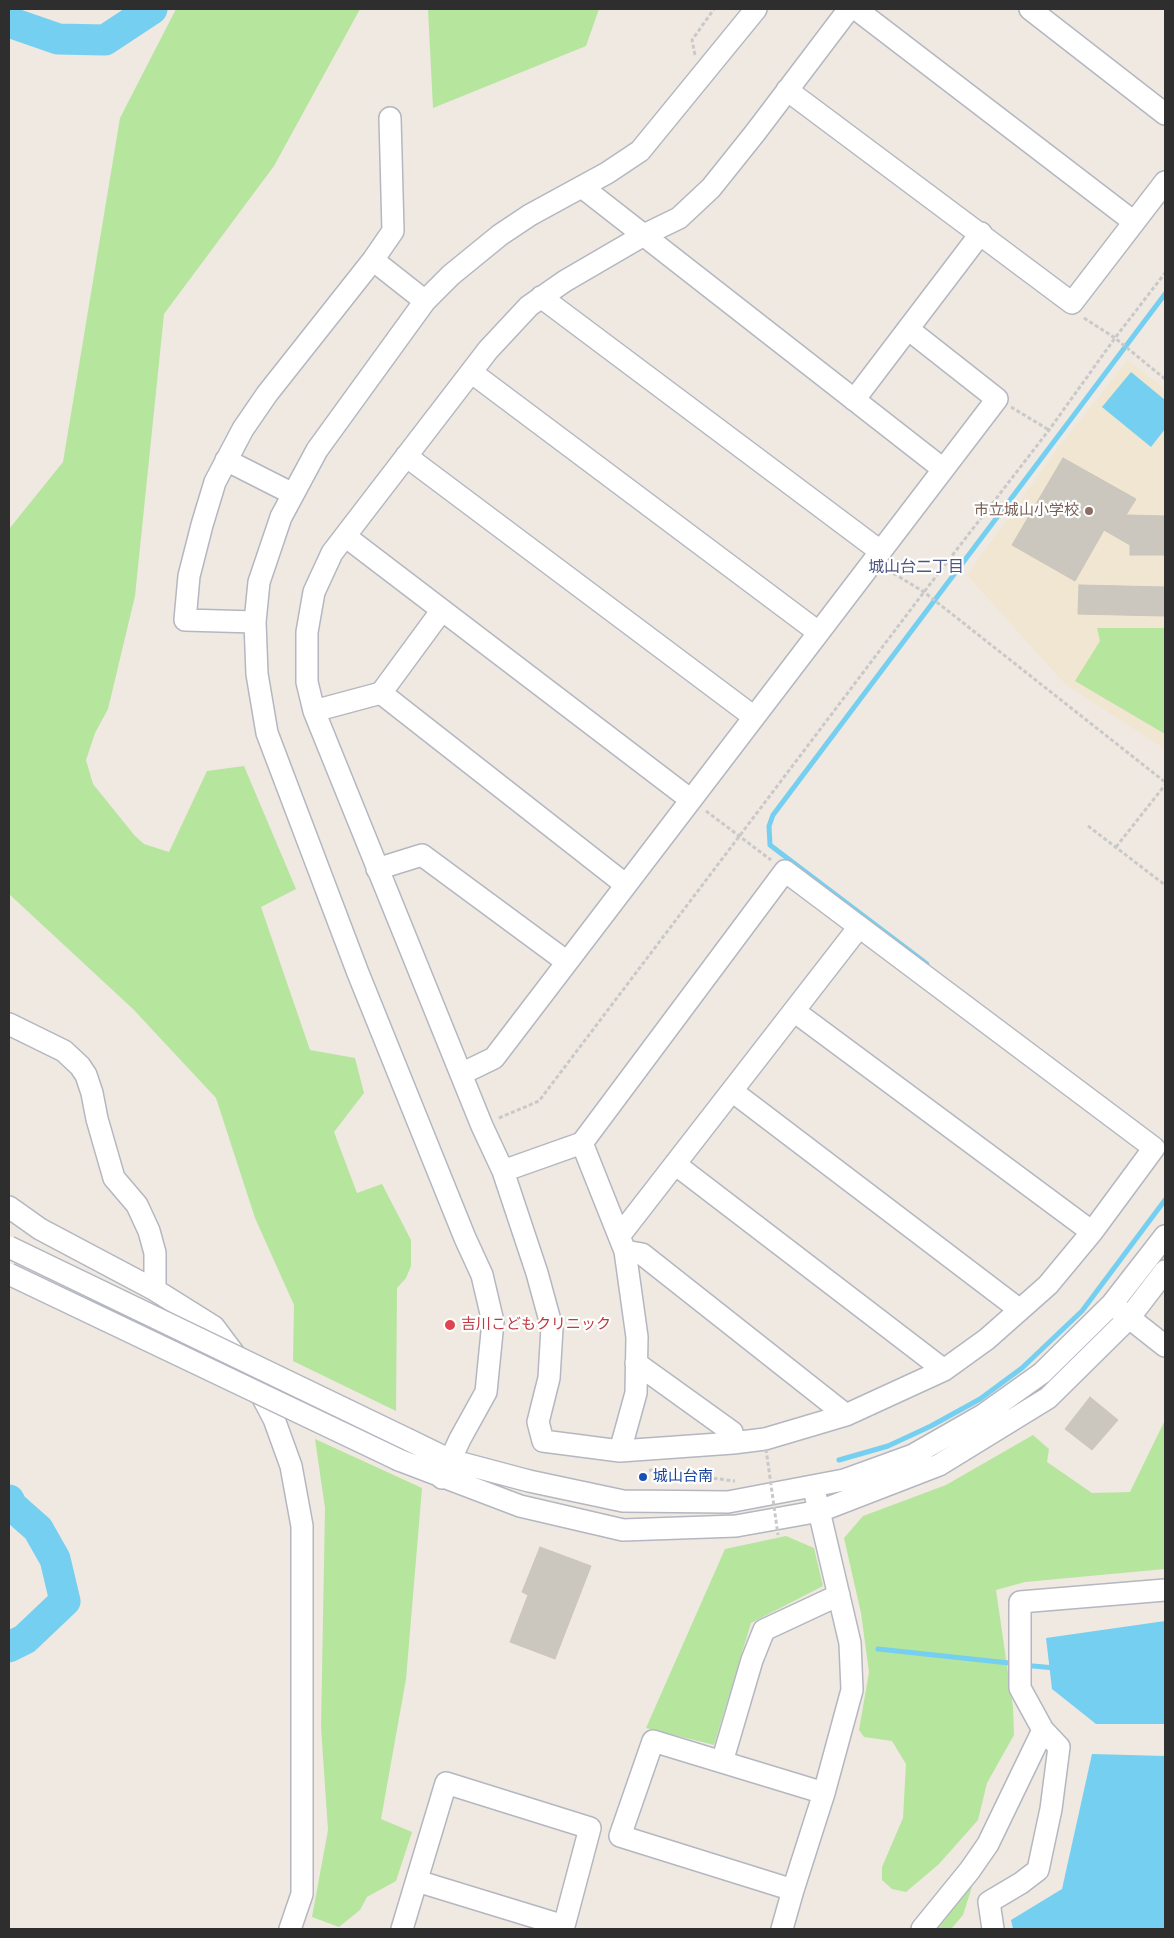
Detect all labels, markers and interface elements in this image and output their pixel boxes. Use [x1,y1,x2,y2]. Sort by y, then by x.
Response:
place label: 市立城山小学校 [974,502,1079,520]
marker: 市立城山小学校 [1083,505,1095,517]
district label: 城山台二丁目 [868,558,964,578]
place label: 吉川こどもクリニック [461,1316,611,1334]
marker: 吉川こどもクリニック [443,1318,457,1332]
place label: 城山台南 [653,1468,713,1486]
marker: 城山台南 [637,1471,649,1483]

